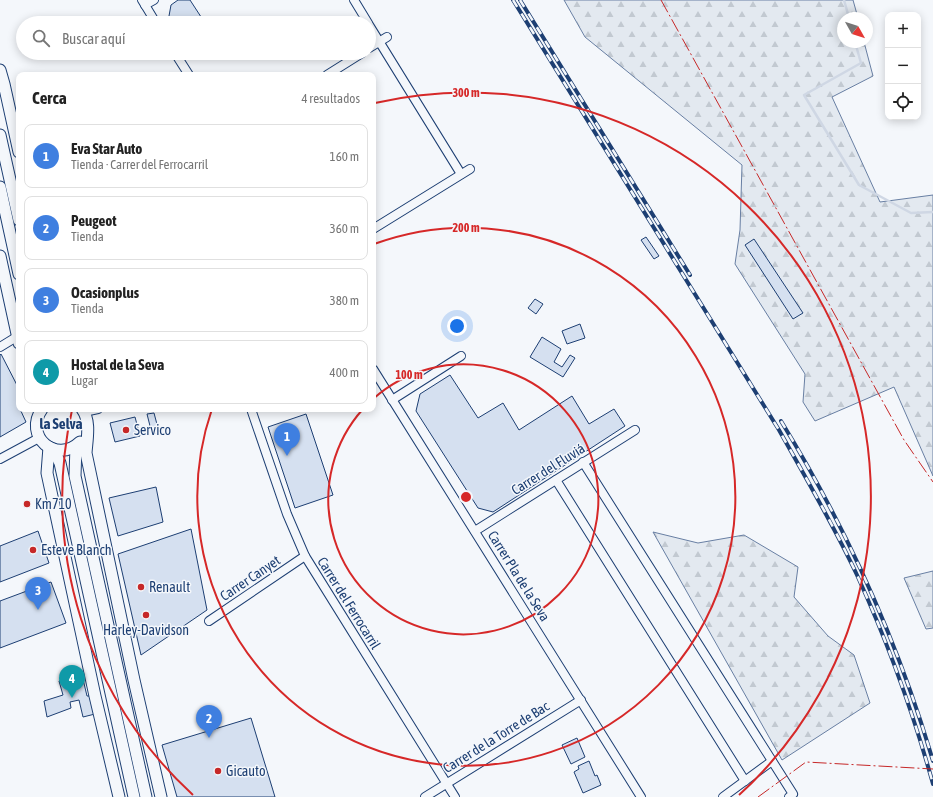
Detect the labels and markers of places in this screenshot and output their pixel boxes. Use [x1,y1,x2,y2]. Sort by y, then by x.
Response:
place label: Servico [134,422,171,438]
pin: 1 [274,423,300,456]
marker: Servico [121,425,131,435]
centre of rings [459,490,473,504]
place label: Km710 [35,496,72,512]
marker: Km710 [22,499,32,509]
place label: Esteve Blanch [41,542,112,558]
marker: Esteve Blanch [28,545,38,555]
pin: 3 [25,577,51,610]
place label: Renault [149,579,190,595]
marker: Renault [136,582,146,592]
marker: Harley-Davidson [141,610,151,620]
place label: Harley-Davidson [103,622,189,638]
pin: 4 [59,665,85,698]
pin: 2 [196,705,222,738]
place label: Gicauto [226,763,266,779]
marker: Gicauto [213,766,223,776]

